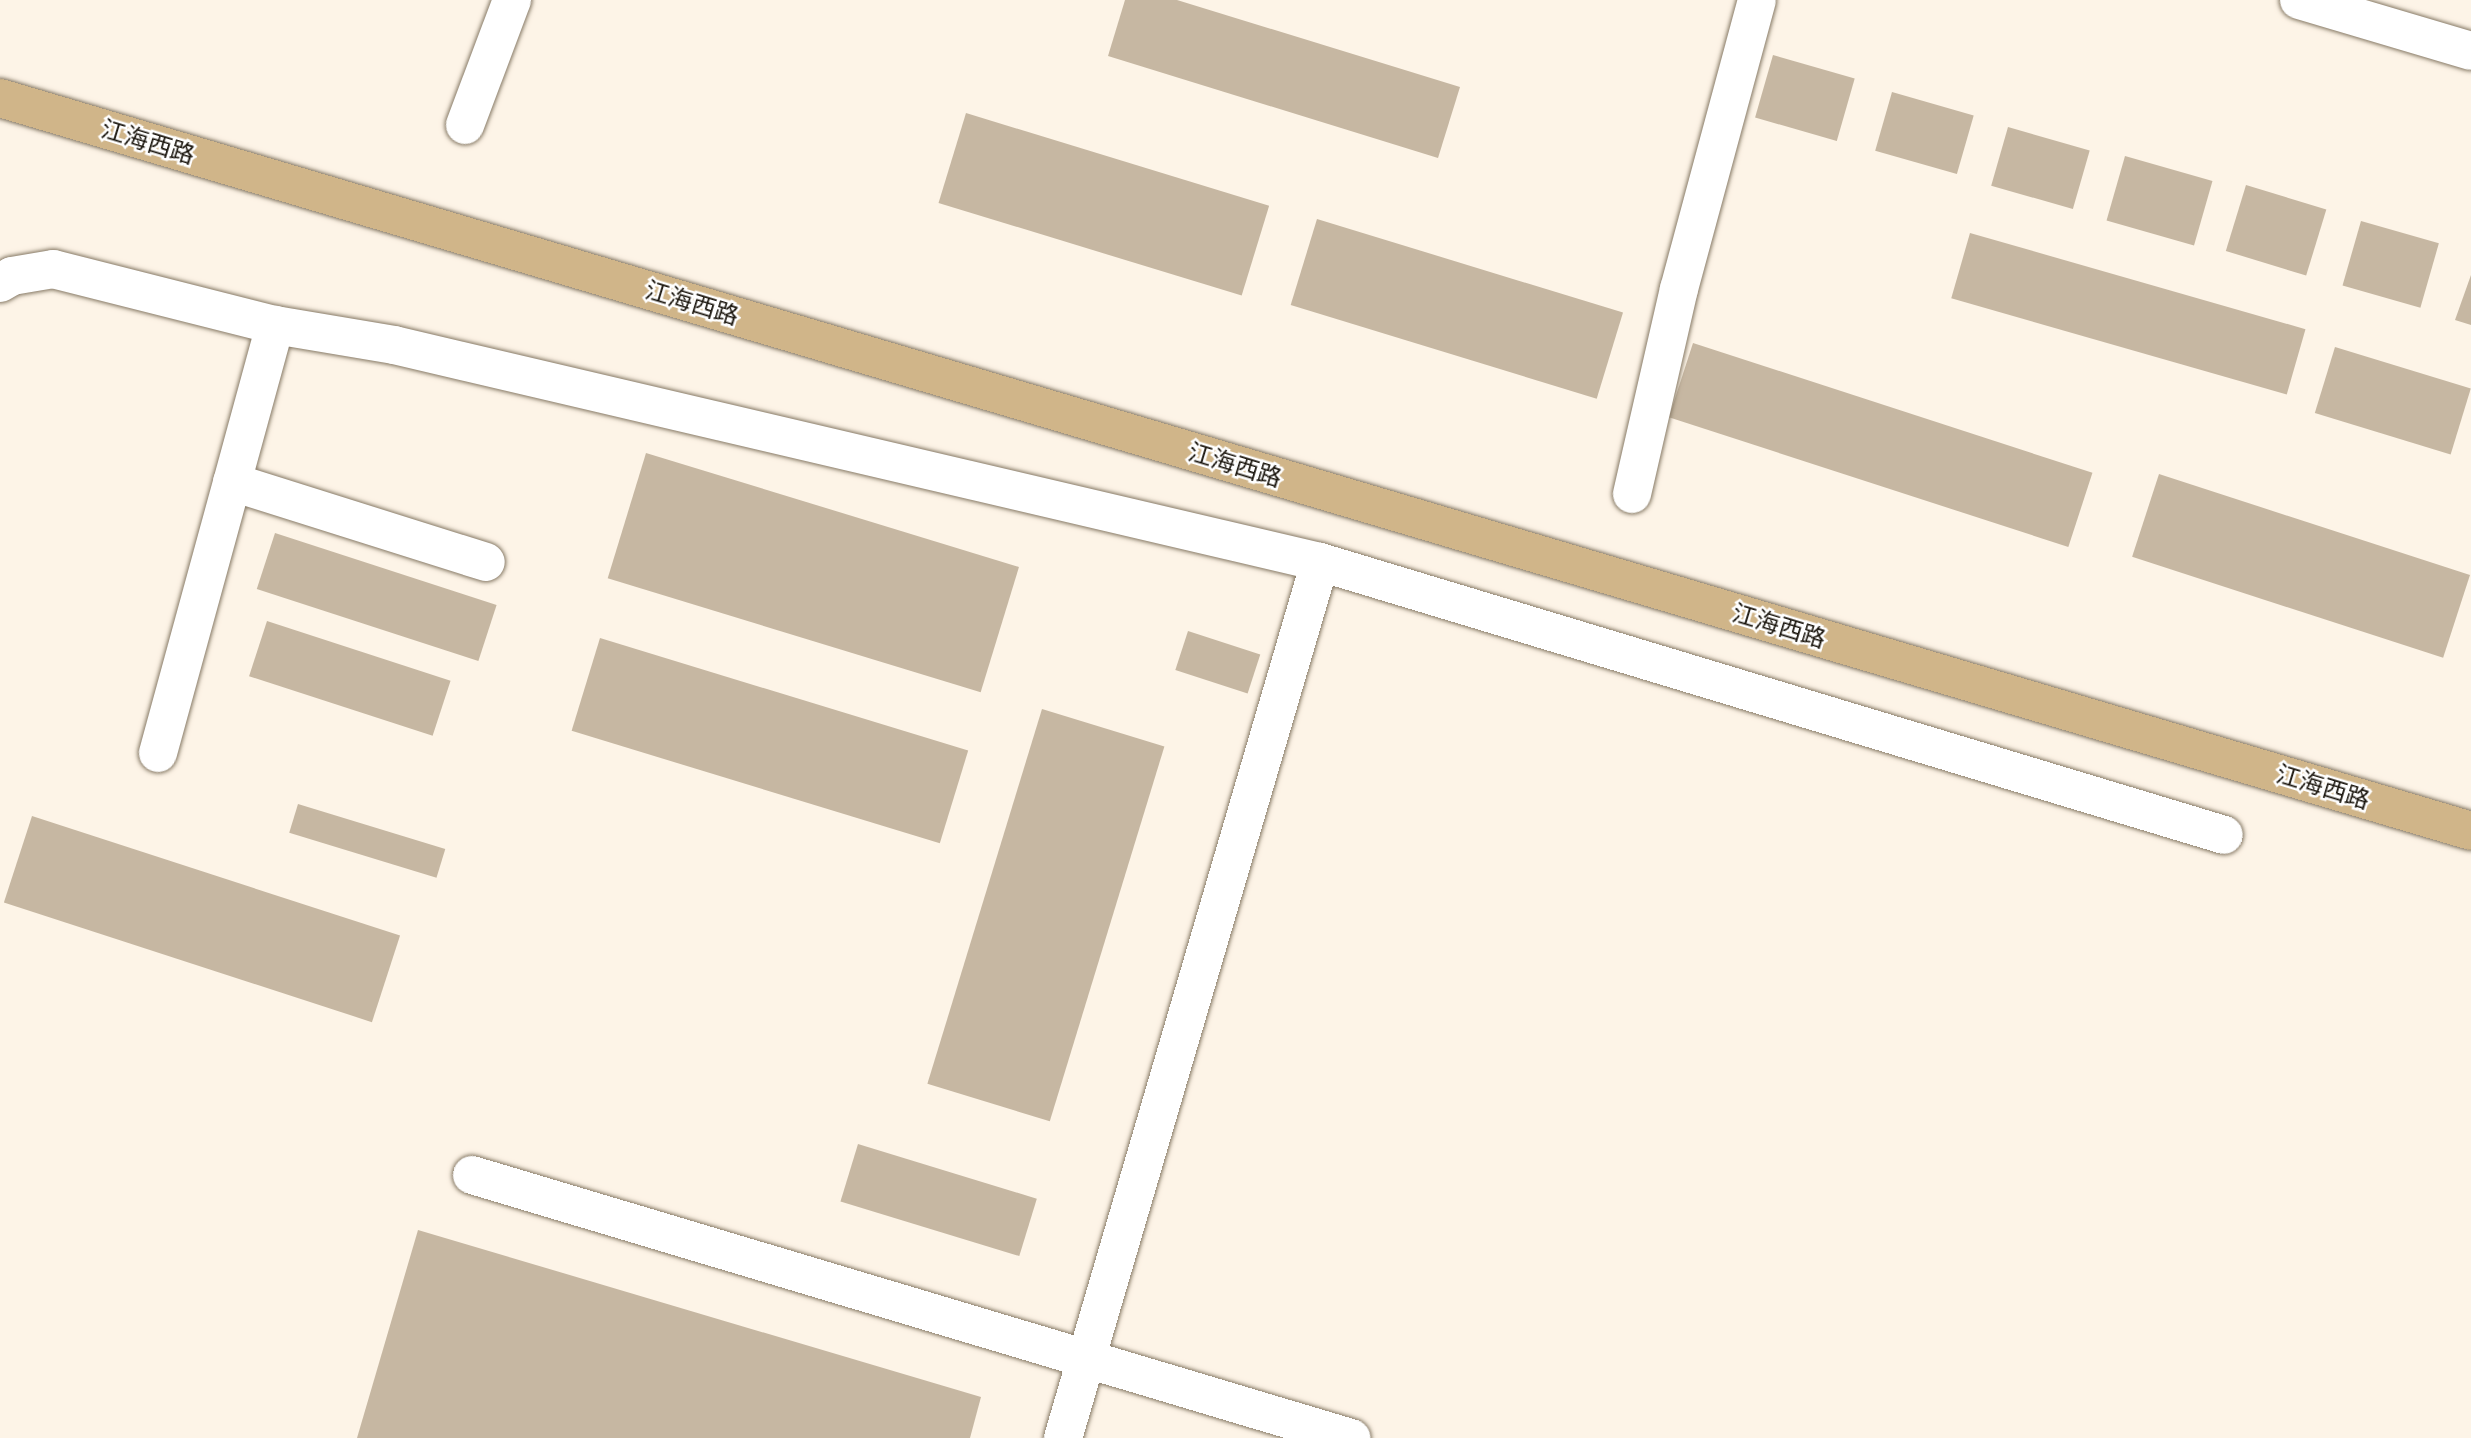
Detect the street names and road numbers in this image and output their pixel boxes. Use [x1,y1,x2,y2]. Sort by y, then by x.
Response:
street label: 江海西路 [98,114,198,170]
street label: 江海西路 [642,275,742,331]
street label: 江海西路 [1185,437,1285,493]
street label: 江海西路 [1729,598,1829,654]
street label: 江海西路 [2273,759,2373,815]

